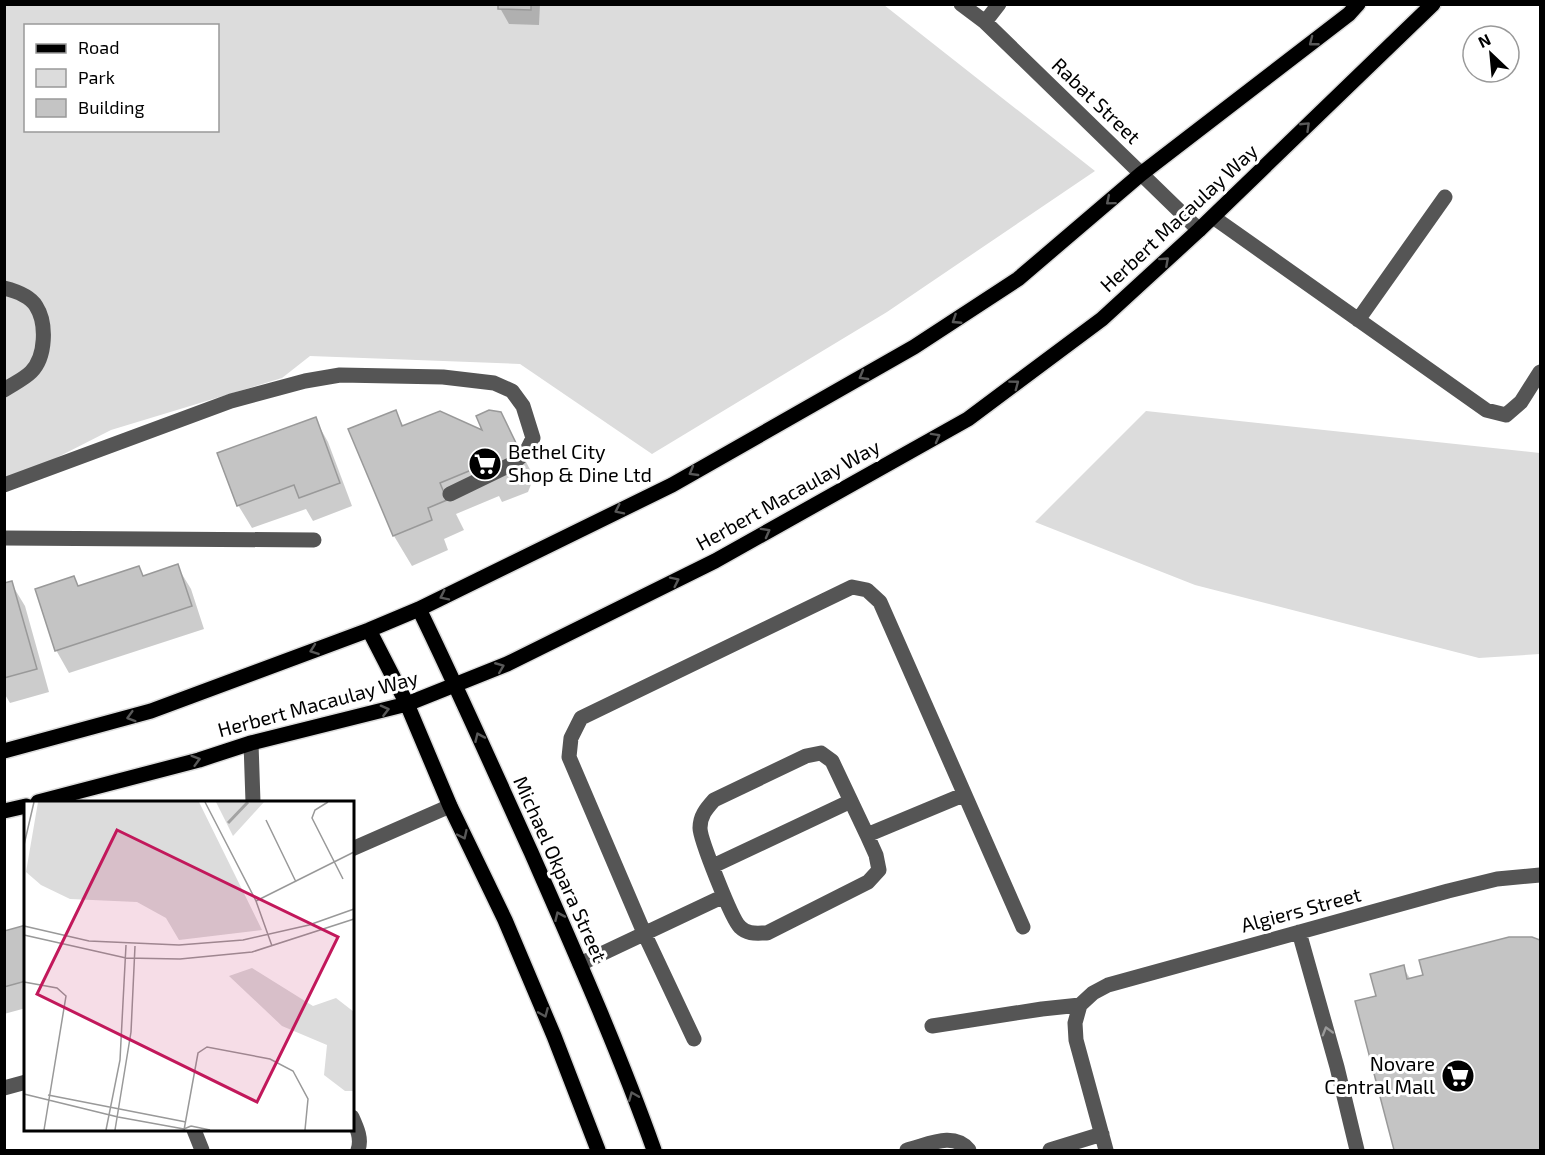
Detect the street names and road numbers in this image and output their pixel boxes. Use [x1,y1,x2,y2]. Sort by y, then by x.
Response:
street label: Rabat Street [1048,52,1146,149]
street label: Herbert Macaulay Way [1095,138,1262,296]
street label: Herbert Macaulay Way [691,433,884,555]
street label: Herbert Macaulay Way [215,665,421,741]
street label: Michael Okpara Street [509,772,613,965]
street label: Algiers Street [1238,881,1364,937]

